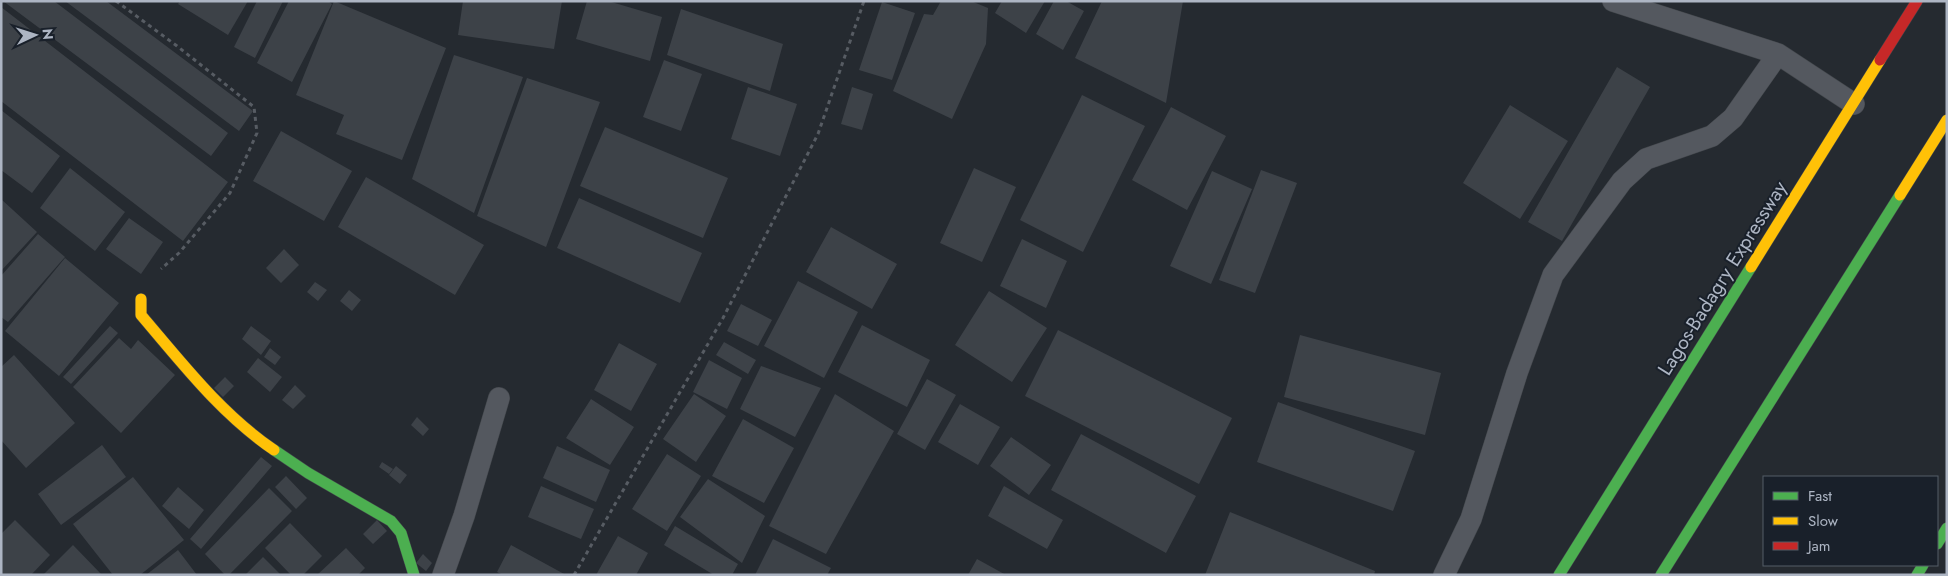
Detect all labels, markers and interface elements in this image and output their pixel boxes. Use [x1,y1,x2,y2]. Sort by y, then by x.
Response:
north arrow [10,10,60,60]
text: N [38,28,58,40]
street label: Lagos-Badagry Expressway [1651,175,1794,381]
legend [1763,476,1938,566]
text: Fast [1808,485,1832,507]
text: Slow [1808,510,1839,532]
text: Jam [1806,535,1831,557]

